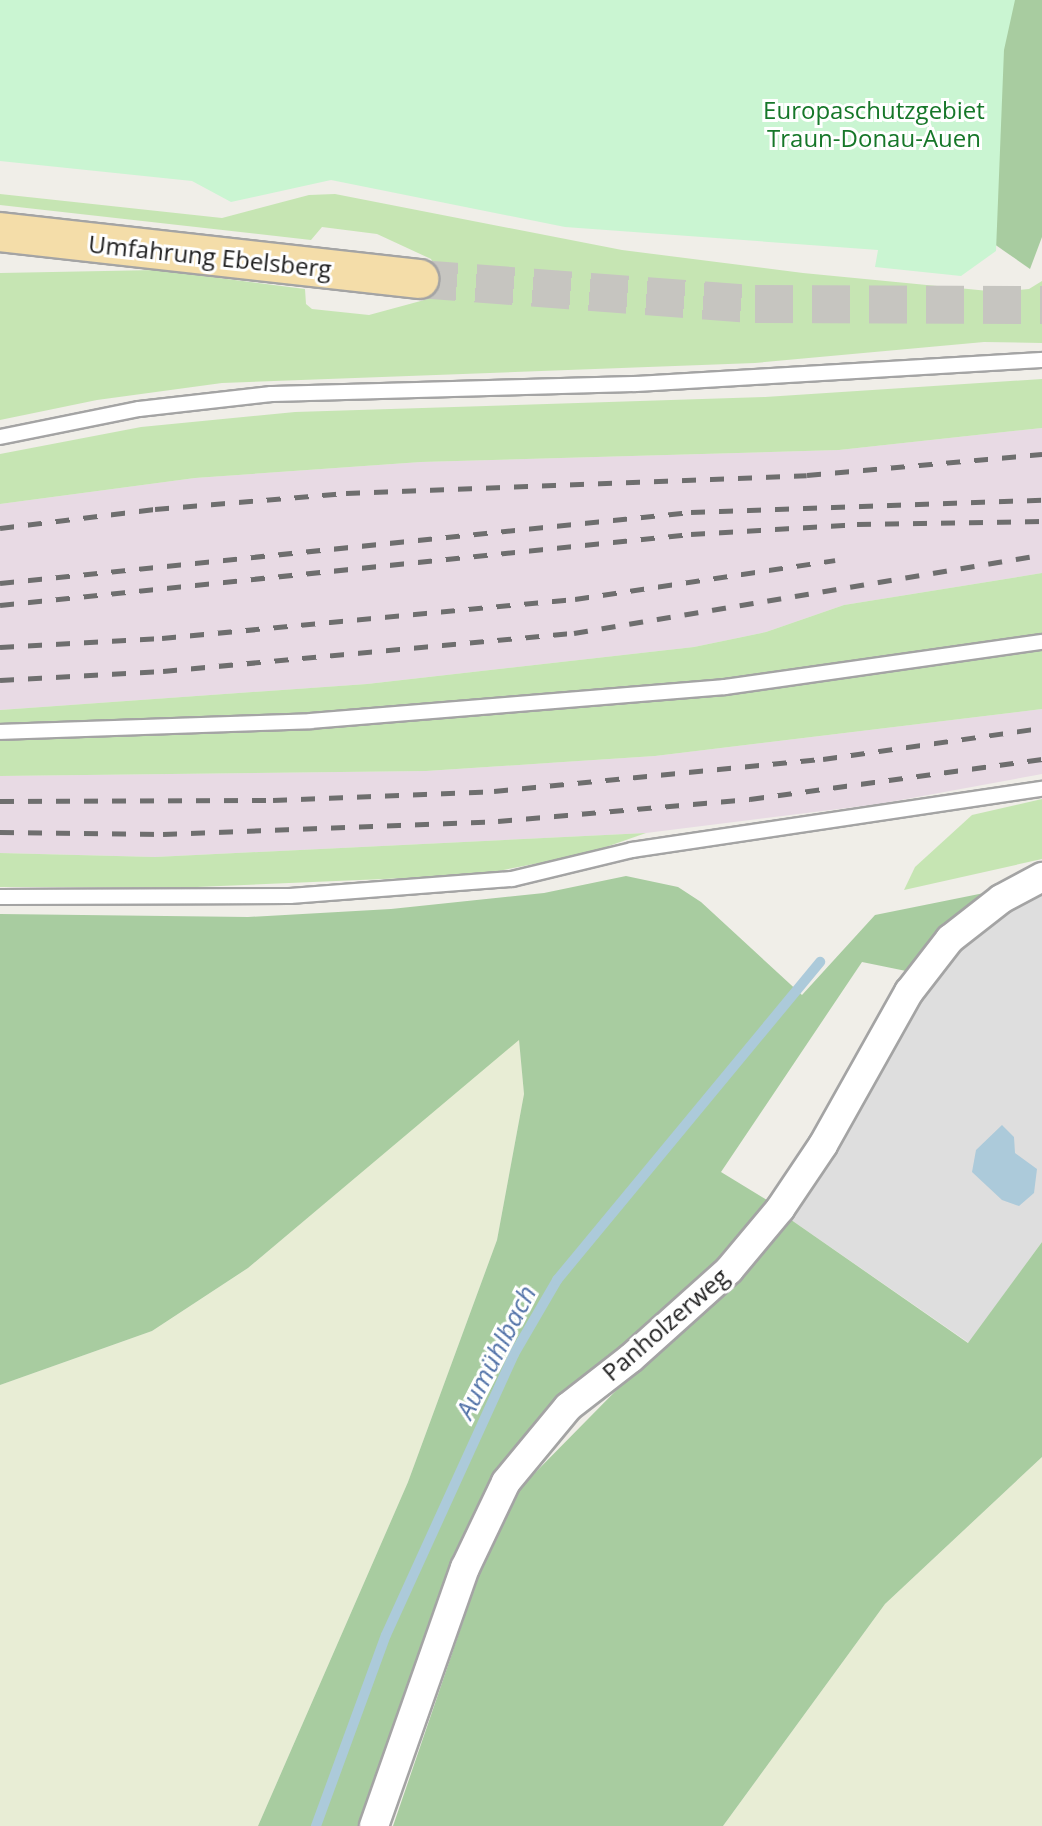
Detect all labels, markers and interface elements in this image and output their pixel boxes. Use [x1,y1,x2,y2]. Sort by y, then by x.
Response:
park label: Europaschutzgebiet Traun-Donau-Auen [763,96,985,152]
street label: Umfahrung Ebelsberg [87,229,333,283]
street label: Panholzerweg [596,1262,734,1386]
water label: Aumühlbach [449,1280,543,1424]

